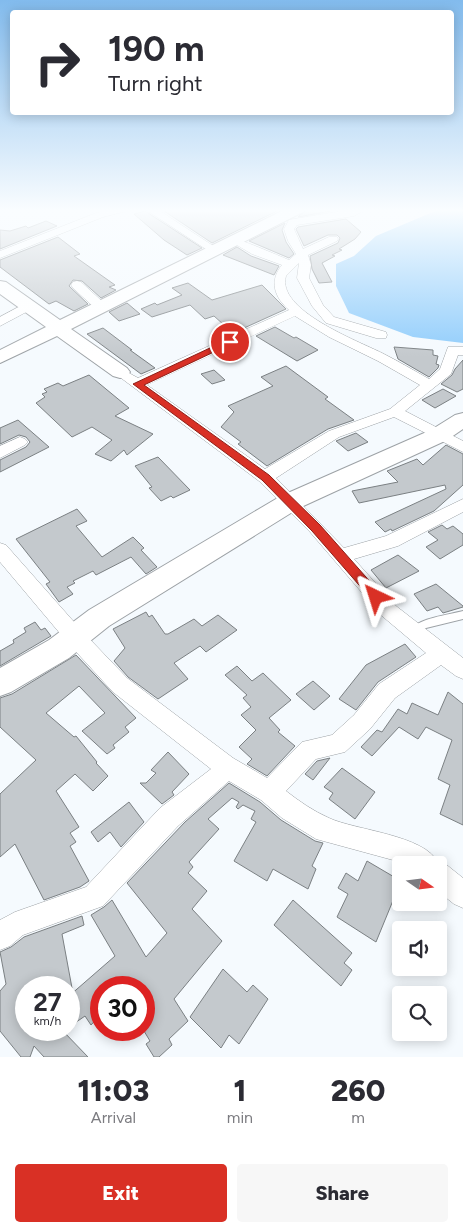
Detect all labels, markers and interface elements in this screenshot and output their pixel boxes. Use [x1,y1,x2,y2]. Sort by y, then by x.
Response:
text: 190 m [108,28,205,70]
icon: right [25,30,90,95]
text: Turn right [108,70,203,97]
pin [209,321,251,363]
icon: arrive [216,328,244,356]
position arrow [349,570,401,622]
north arrow [392,856,448,911]
map controls [392,856,447,1041]
button: sound [392,921,447,976]
speed limit sign: 30 [90,976,155,1041]
button: search [392,986,447,1041]
text: 27 [33,987,62,1017]
text: km/h [34,1014,61,1028]
text: 11:03 [78,1072,149,1109]
text: 1 [234,1072,246,1109]
text: 260 [331,1072,385,1109]
text: Arrival [91,1108,136,1127]
text: min [227,1108,253,1127]
text: m [351,1108,365,1127]
button: Exit [15,1164,227,1222]
button: Share [237,1164,448,1222]

